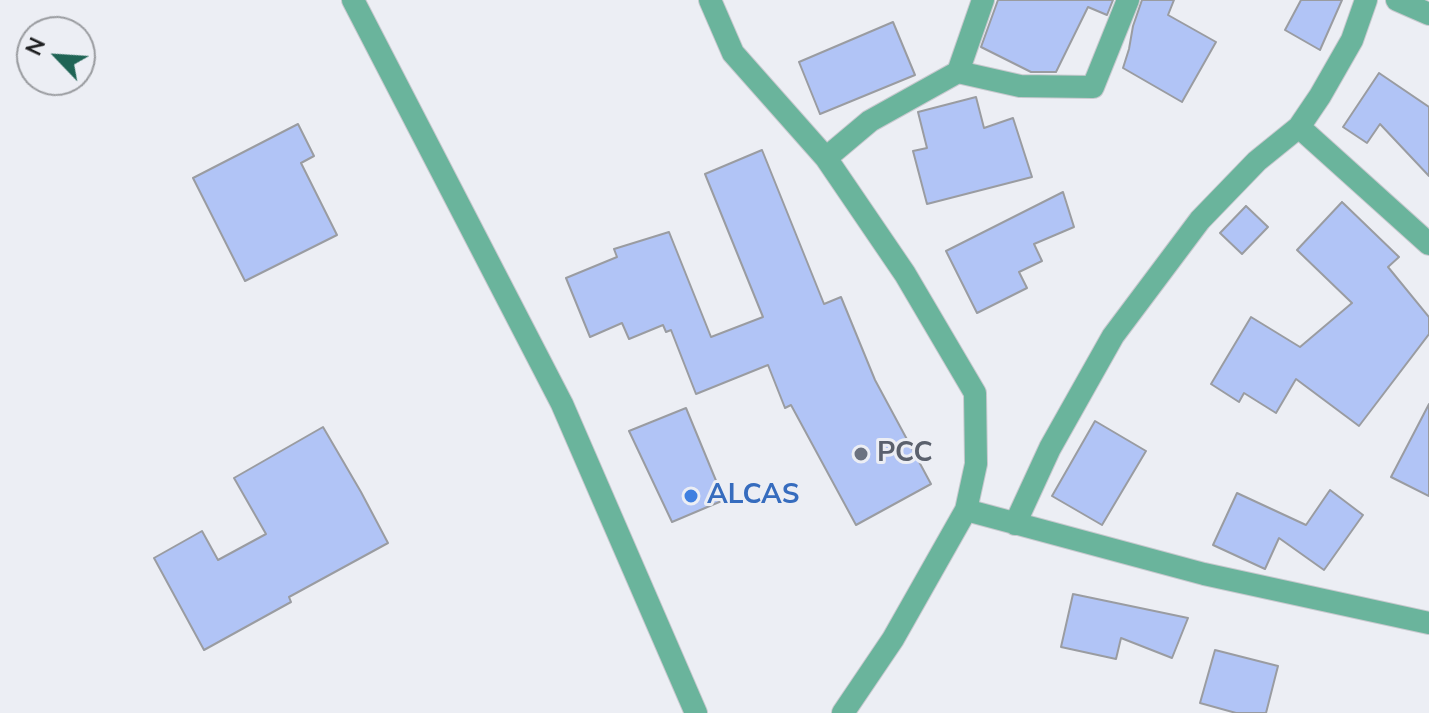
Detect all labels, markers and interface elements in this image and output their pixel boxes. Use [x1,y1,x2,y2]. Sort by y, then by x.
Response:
north arrow [16,16,96,96]
text: N [19,33,53,61]
place label: PCC [877,437,932,471]
marker: PCC [852,445,870,463]
place label: ALCAS [707,479,799,513]
marker: ALCAS [682,487,700,505]

